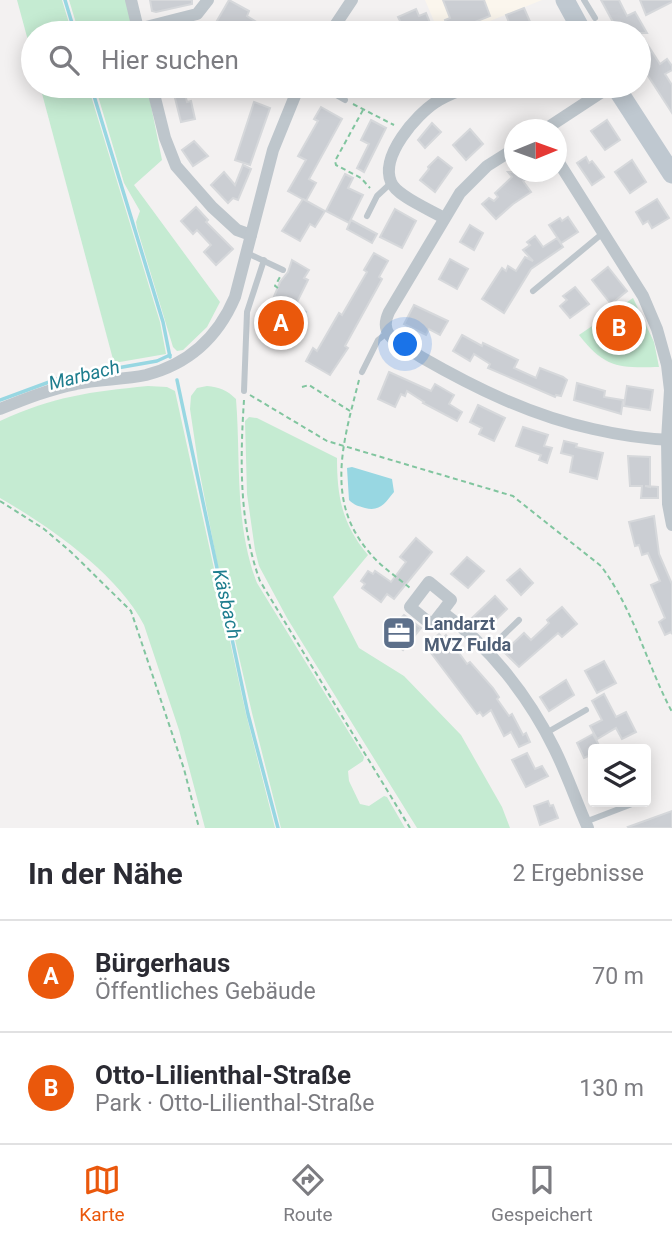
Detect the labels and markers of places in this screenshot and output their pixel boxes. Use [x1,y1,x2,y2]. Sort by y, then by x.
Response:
pin: A [258,297,304,349]
pin: B [596,302,642,354]
place label: Landarzt MVZ Fulda [424,613,512,655]
office icon: Landarzt MVZ Fulda [380,614,418,652]

